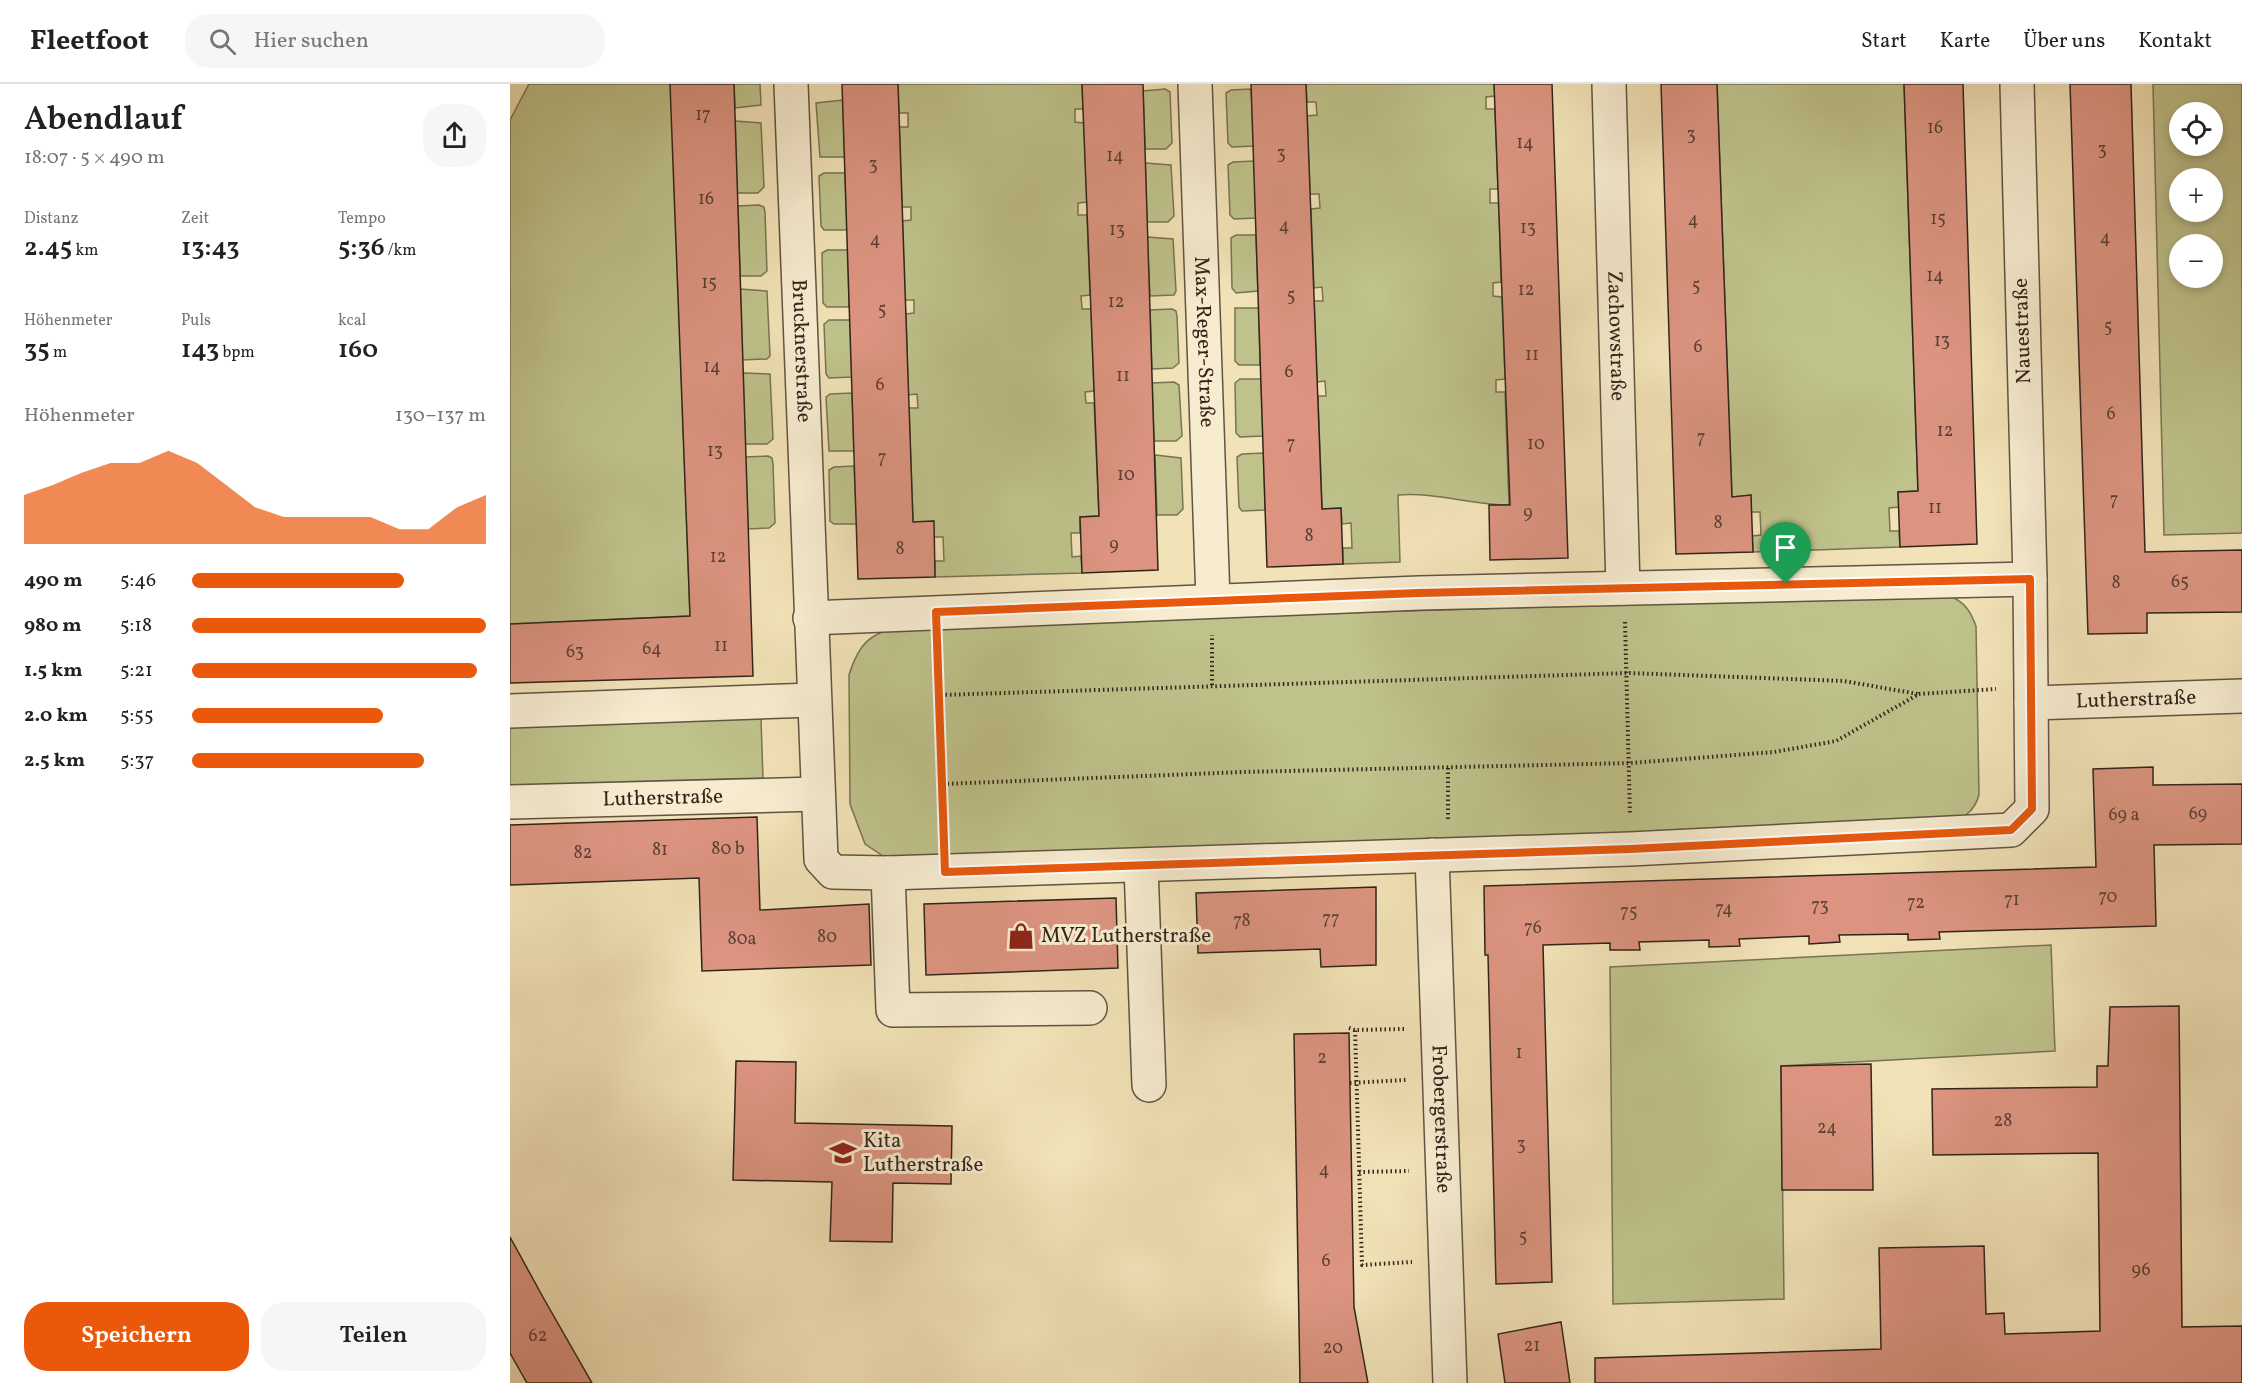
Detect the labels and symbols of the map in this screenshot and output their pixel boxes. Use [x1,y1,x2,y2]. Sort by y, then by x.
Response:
house number: 17 [695,103,711,128]
house number: 16 [1927,116,1943,141]
house number: 3 [1686,123,1696,148]
house number: 14 [1516,131,1534,156]
house number: 3 [2097,138,2107,163]
house number: 3 [1276,142,1286,167]
house number: 14 [1106,144,1124,169]
house number: 3 [868,153,878,178]
house number: 16 [698,187,714,212]
house number: 15 [1930,207,1946,232]
house number: 4 [1688,208,1698,233]
house number: 4 [1279,214,1289,239]
house number: 13 [1520,216,1536,241]
house number: 13 [1109,218,1125,243]
house number: 4 [2100,226,2110,251]
house number: 4 [870,228,880,253]
street label: Max-Reger-Straße [1187,256,1221,428]
house number: 14 [1926,264,1944,289]
street label: Zachowstraße [1600,270,1632,402]
house number: 15 [701,271,717,296]
house number: 5 [1692,274,1700,299]
street label: Nauestraße [2007,277,2039,384]
street label: Brucknerstraße [784,278,819,423]
house number: 12 [1518,278,1534,303]
house number: 5 [1287,284,1295,309]
house number: 12 [1108,290,1124,315]
house number: 5 [878,298,886,323]
house number: 5 [2104,315,2112,340]
house number: 13 [1934,329,1950,354]
house number: 6 [1693,335,1703,360]
house number: 11 [1525,343,1539,368]
house number: 14 [703,355,721,380]
house number: 6 [1284,360,1294,385]
house number: 11 [1116,364,1130,389]
house number: 6 [875,373,885,398]
house number: 6 [2106,402,2116,427]
house number: 12 [1937,419,1953,444]
house number: 7 [1697,426,1705,451]
house number: 7 [1287,432,1295,457]
house number: 10 [1527,432,1545,457]
house number: 13 [707,439,723,464]
house number: 7 [878,446,886,471]
house number: 10 [1117,463,1135,488]
house number: 7 [2110,488,2118,513]
house number: 11 [1928,496,1942,521]
house number: 9 [1523,501,1533,526]
house number: 8 [1713,511,1723,536]
pin [1760,522,1811,584]
house number: 8 [1304,524,1314,549]
house number: 9 [1109,533,1119,558]
house number: 8 [895,537,905,562]
house number: 12 [710,545,726,570]
house number: 65 [2171,570,2189,595]
house number: 8 [2111,571,2121,596]
house number: 11 [714,634,728,659]
house number: 64 [642,637,662,662]
house number: 63 [566,640,584,665]
street label: Lutherstraße [2075,683,2197,716]
street label: Lutherstraße [602,782,724,814]
house number: 69 [2189,802,2207,827]
house number: 69 a [2108,803,2140,828]
house number: 80 b [711,837,745,862]
house number: 81 [652,838,668,863]
house number: 82 [574,841,592,866]
house number: 70 [2099,885,2118,910]
house number: 71 [2004,888,2020,913]
house number: 72 [1907,891,1925,916]
house number: 73 [1811,894,1829,919]
house number: 74 [1715,897,1733,922]
house number: 75 [1620,900,1638,925]
house number: 77 [1322,907,1340,932]
house number: 78 [1233,909,1251,934]
house number: 76 [1524,916,1542,941]
shop icon: MVZ Lutherstraße [1006,921,1036,951]
place label: MVZ Lutherstraße [1041,922,1211,951]
house number: 80 [817,925,837,950]
house number: 80a [728,927,756,952]
house number: 1 [1516,1041,1522,1066]
street label: Frobergerstraße [1424,1044,1458,1194]
house number: 2 [1317,1046,1327,1071]
house number: 28 [1994,1109,2012,1134]
house number: 24 [1817,1116,1837,1141]
place label: Kita Lutherstraße [863,1127,983,1180]
house number: 3 [1516,1133,1526,1158]
school or university icon: Kita Lutherstraße [828,1138,858,1168]
house number: 4 [1319,1158,1329,1183]
house number: 5 [1519,1225,1527,1250]
house number: 6 [1321,1249,1331,1274]
house number: 96 [2131,1258,2151,1283]
house number: 62 [529,1324,547,1349]
house number: 21 [1524,1334,1540,1359]
house number: 20 [1323,1336,1343,1361]

